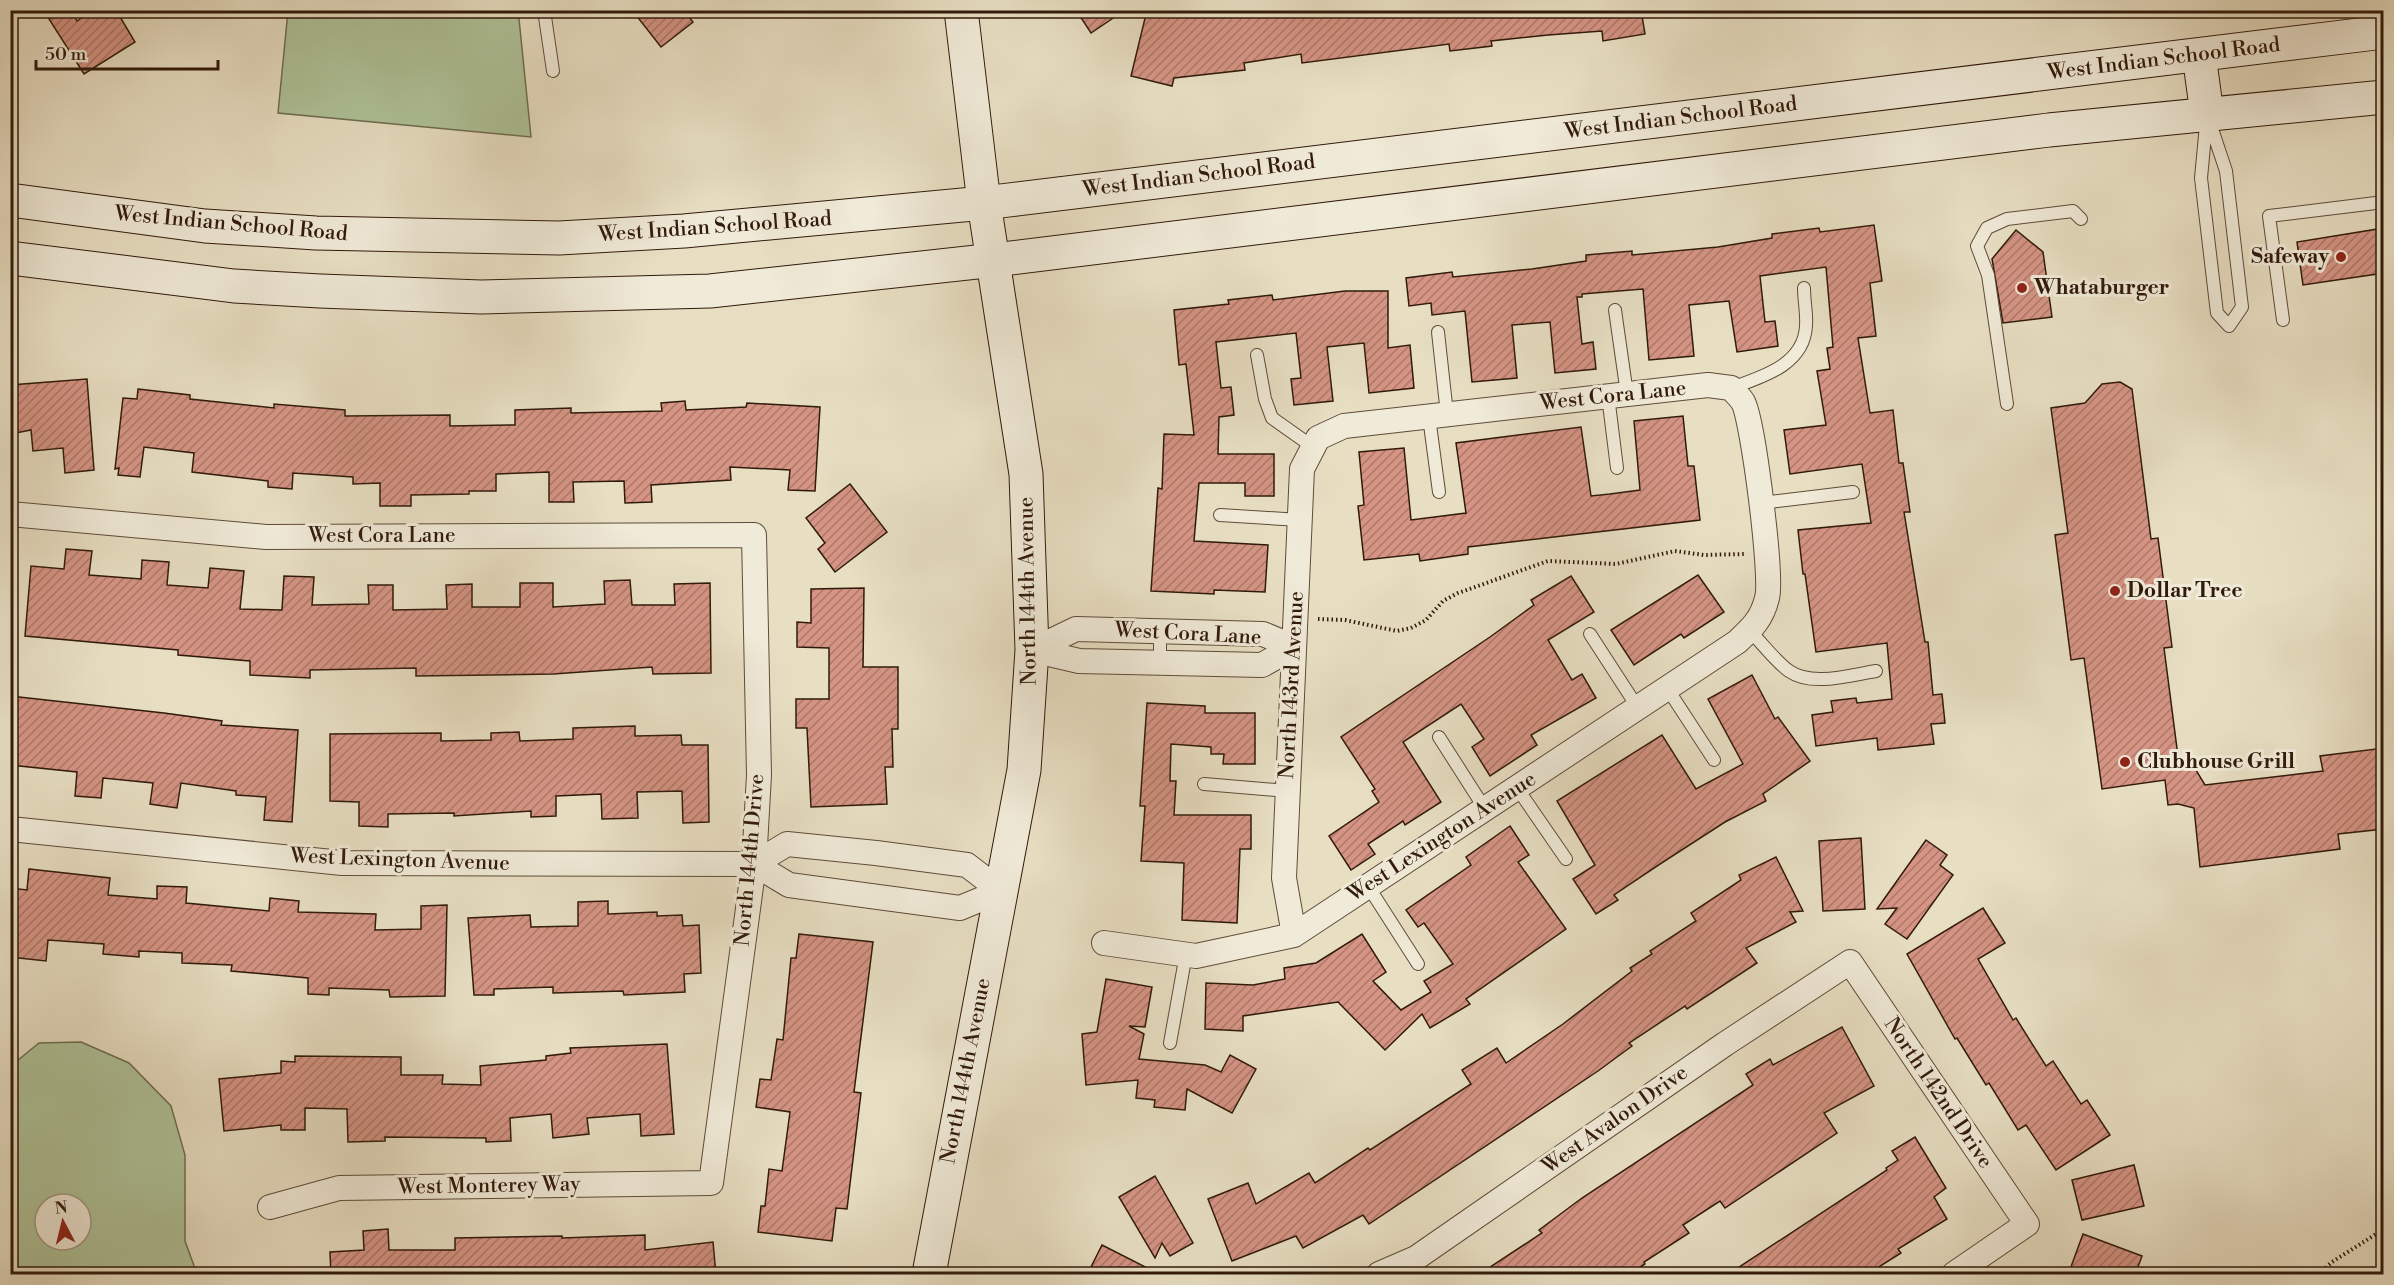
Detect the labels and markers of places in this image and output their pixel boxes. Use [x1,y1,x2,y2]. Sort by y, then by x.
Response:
place label: Safeway [2251,244,2329,270]
marker: Safeway [2334,250,2348,264]
place label: Whataburger [2033,275,2169,301]
marker: Whataburger [2015,281,2029,295]
place label: Dollar Tree [2127,578,2243,604]
marker: Dollar Tree [2108,584,2122,598]
place label: Clubhouse Grill [2137,749,2295,775]
marker: Clubhouse Grill [2118,755,2132,769]

